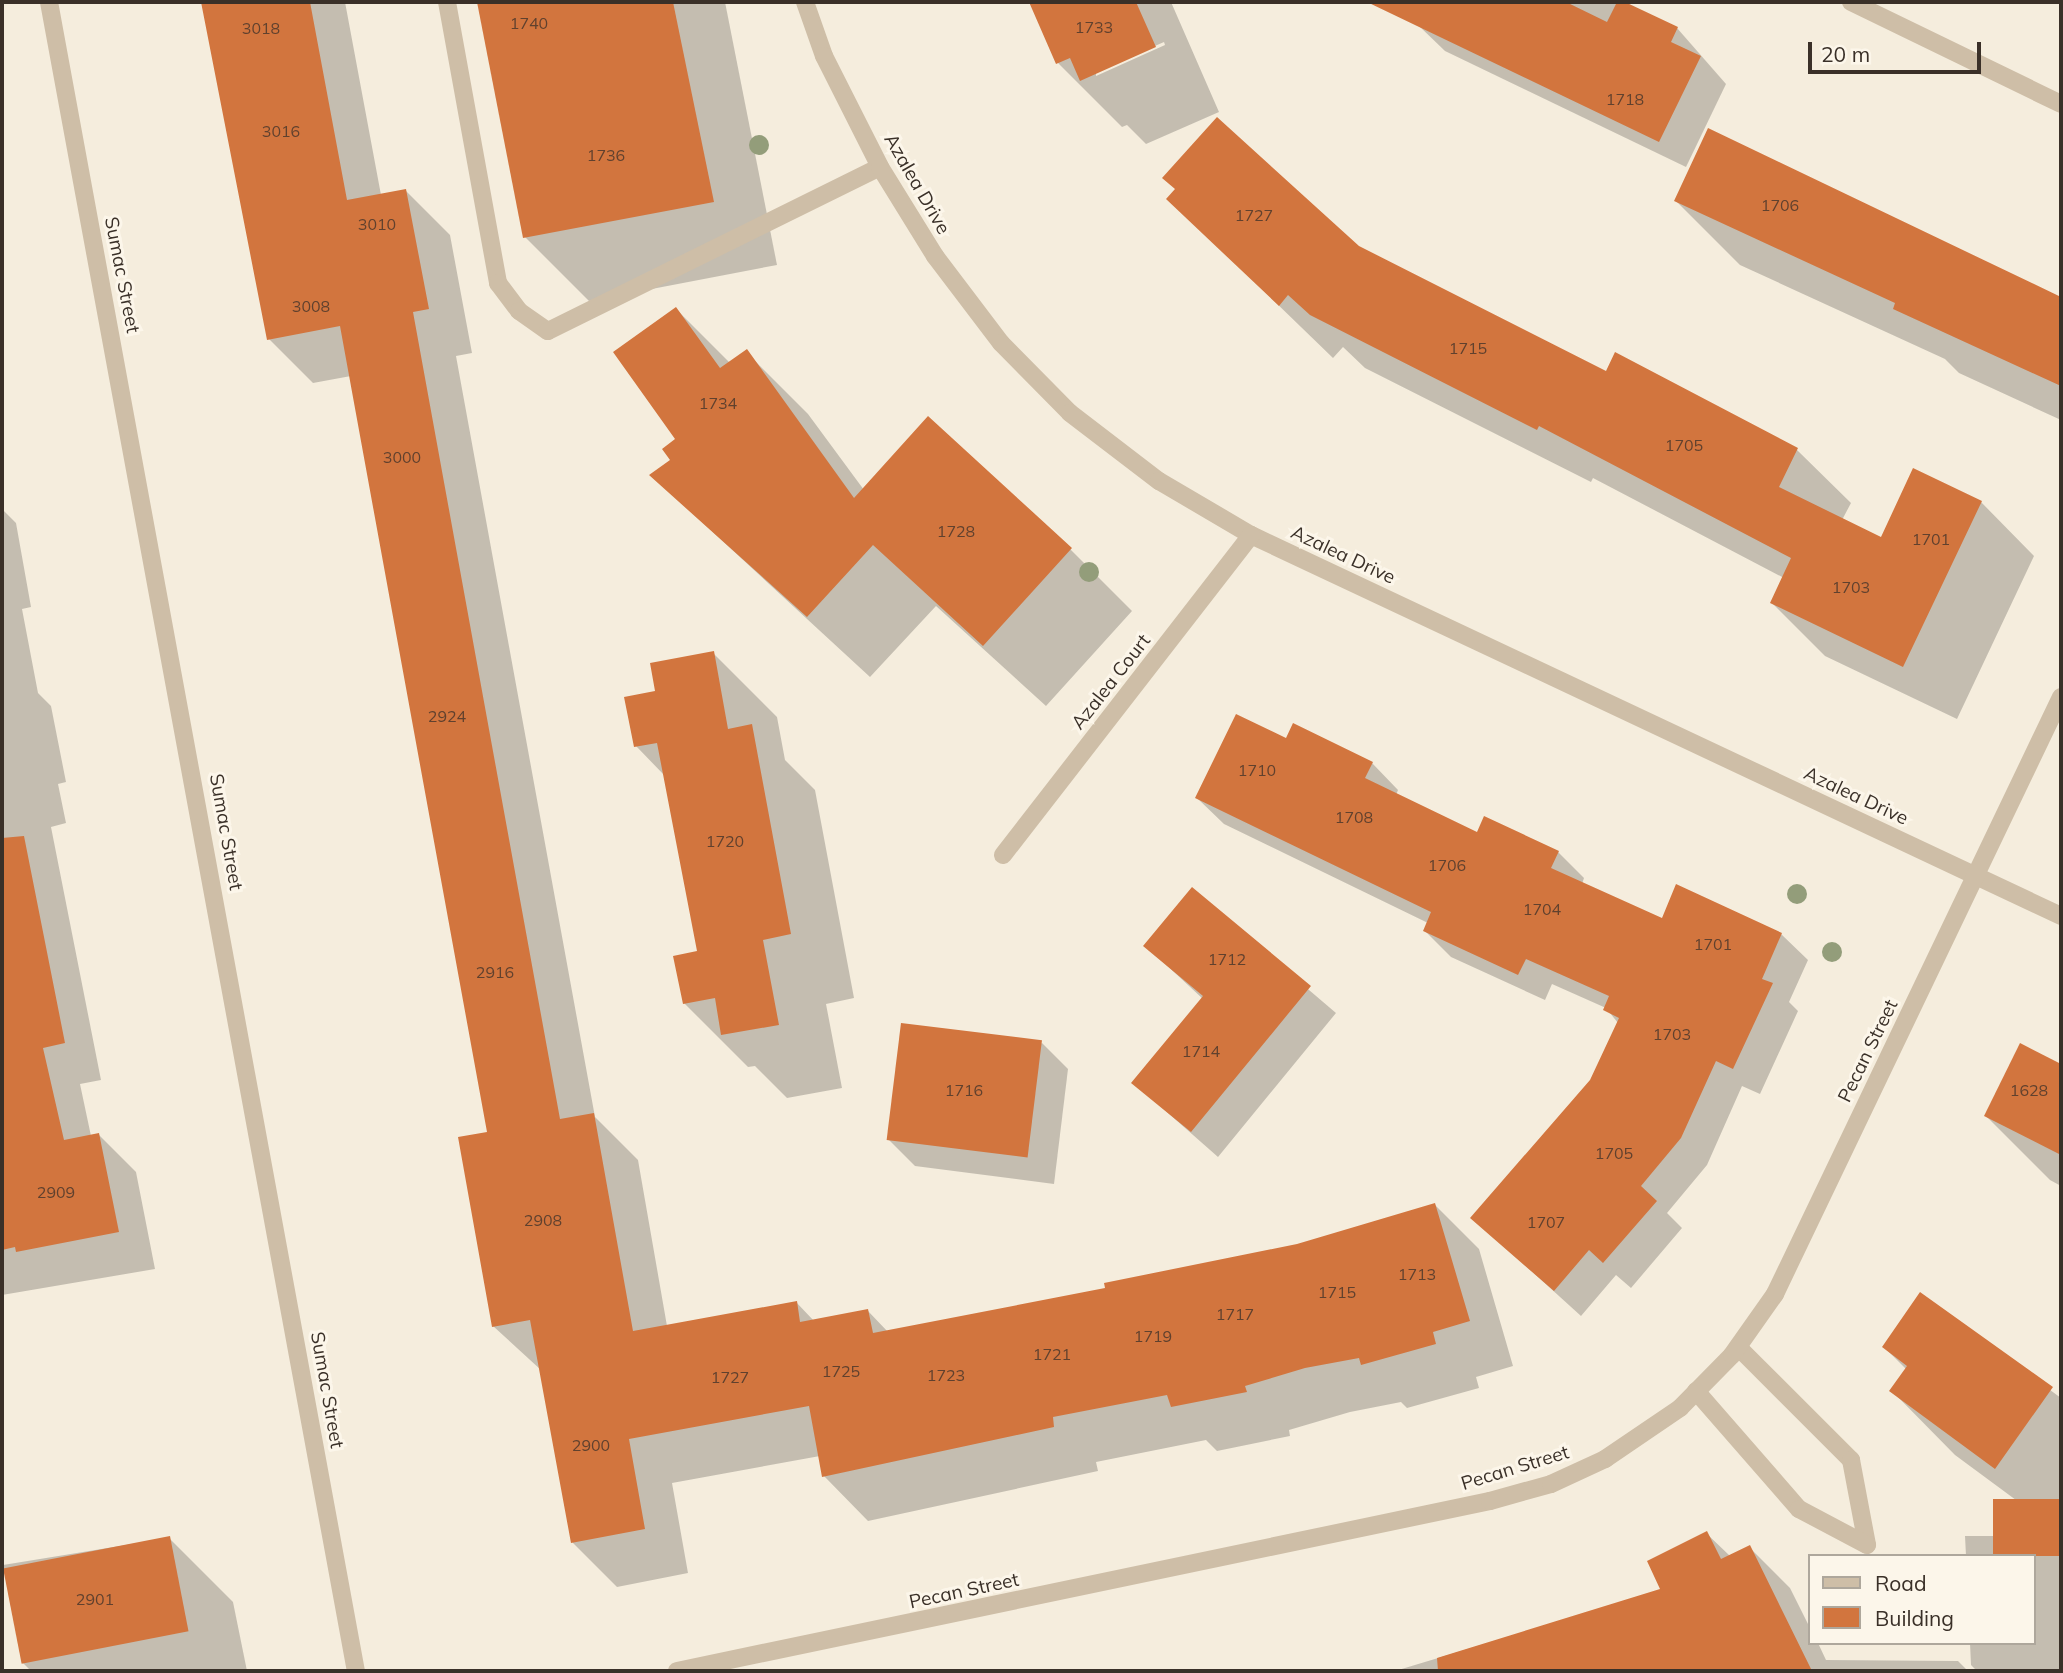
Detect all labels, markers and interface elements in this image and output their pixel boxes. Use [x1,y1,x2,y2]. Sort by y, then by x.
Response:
house number: 1740 [510,13,548,33]
house number: 1733 [1075,17,1113,37]
house number: 3018 [242,18,280,38]
scale bar [1811,28,1984,72]
text: 20 m [1821,41,1870,67]
house number: 1718 [1606,89,1644,109]
house number: 3016 [262,121,300,141]
street label: Azalea Drive [879,130,955,238]
house number: 1736 [587,145,625,165]
house number: 1706 [1761,195,1799,215]
house number: 1727 [1235,205,1273,225]
house number: 3010 [358,214,396,234]
street label: Sumac Street [100,215,144,335]
house number: 3008 [292,296,330,316]
house number: 1715 [1449,338,1487,358]
house number: 1734 [699,393,737,413]
house number: 1705 [1665,435,1703,455]
house number: 3000 [383,447,421,467]
house number: 1728 [937,521,975,541]
street label: Azalea Drive [1287,521,1399,589]
house number: 1701 [1912,529,1950,549]
house number: 1703 [1832,577,1870,597]
street label: Azalea Court [1067,630,1155,734]
house number: 2924 [428,706,466,726]
house number: 1710 [1238,760,1276,780]
street label: Azalea Drive [1800,762,1912,830]
street label: Sumac Street [205,772,247,892]
house number: 1708 [1335,807,1373,827]
house number: 1720 [706,831,744,851]
house number: 1706 [1428,855,1466,875]
house number: 1704 [1523,899,1561,919]
house number: 1701 [1694,934,1732,954]
house number: 1712 [1208,949,1246,969]
house number: 2916 [476,962,514,982]
street label: Pecan Street [1833,996,1903,1106]
house number: 1703 [1653,1024,1691,1044]
house number: 1714 [1182,1041,1220,1061]
house number: 1716 [945,1080,983,1100]
house number: 1628 [2010,1080,2048,1100]
house number: 1705 [1595,1143,1633,1163]
house number: 2909 [37,1182,75,1202]
house number: 2908 [524,1210,562,1230]
house number: 1707 [1527,1212,1565,1232]
house number: 1713 [1398,1264,1436,1284]
house number: 1715 [1318,1282,1356,1302]
house number: 1717 [1216,1304,1254,1324]
house number: 1719 [1134,1326,1172,1346]
street label: Sumac Street [306,1330,348,1450]
house number: 1721 [1033,1344,1071,1364]
house number: 1725 [822,1361,860,1381]
house number: 1723 [927,1365,965,1385]
house number: 1727 [711,1367,749,1387]
house number: 2900 [572,1435,610,1455]
street label: Pecan Street [1458,1441,1572,1495]
legend [1808,1554,2035,1645]
street label: Pecan Street [907,1568,1021,1614]
text: Road [1875,1570,1926,1596]
house number: 2901 [76,1589,114,1609]
text: Building [1875,1605,1954,1631]

